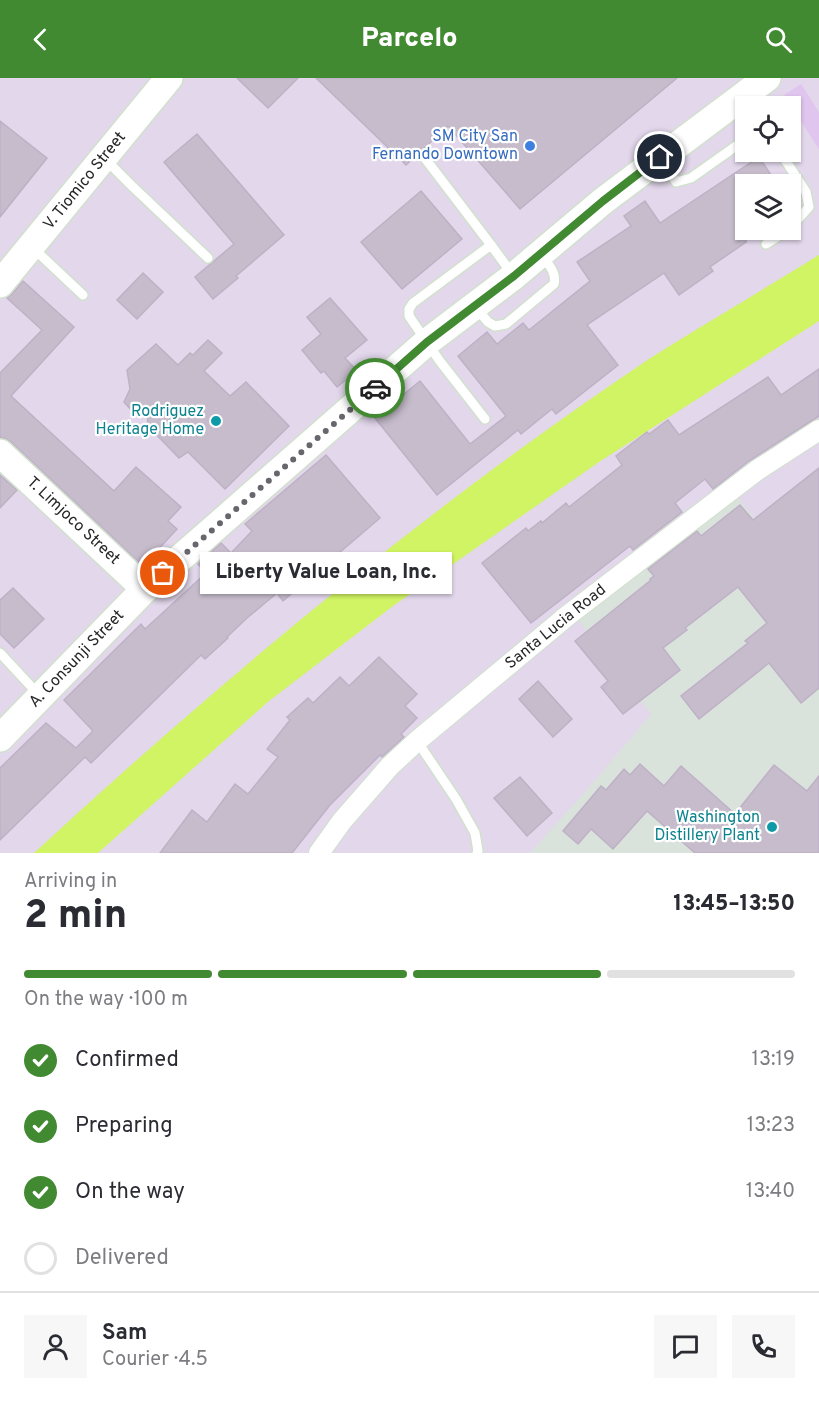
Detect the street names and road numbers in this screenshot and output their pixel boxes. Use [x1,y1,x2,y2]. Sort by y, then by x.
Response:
street label: V. Tiomico Street [39,128,131,234]
street label: T. Limjoco Street [22,473,124,569]
street label: Santa Lucia Road [501,580,611,674]
street label: A. Consunji Street [25,606,129,712]

